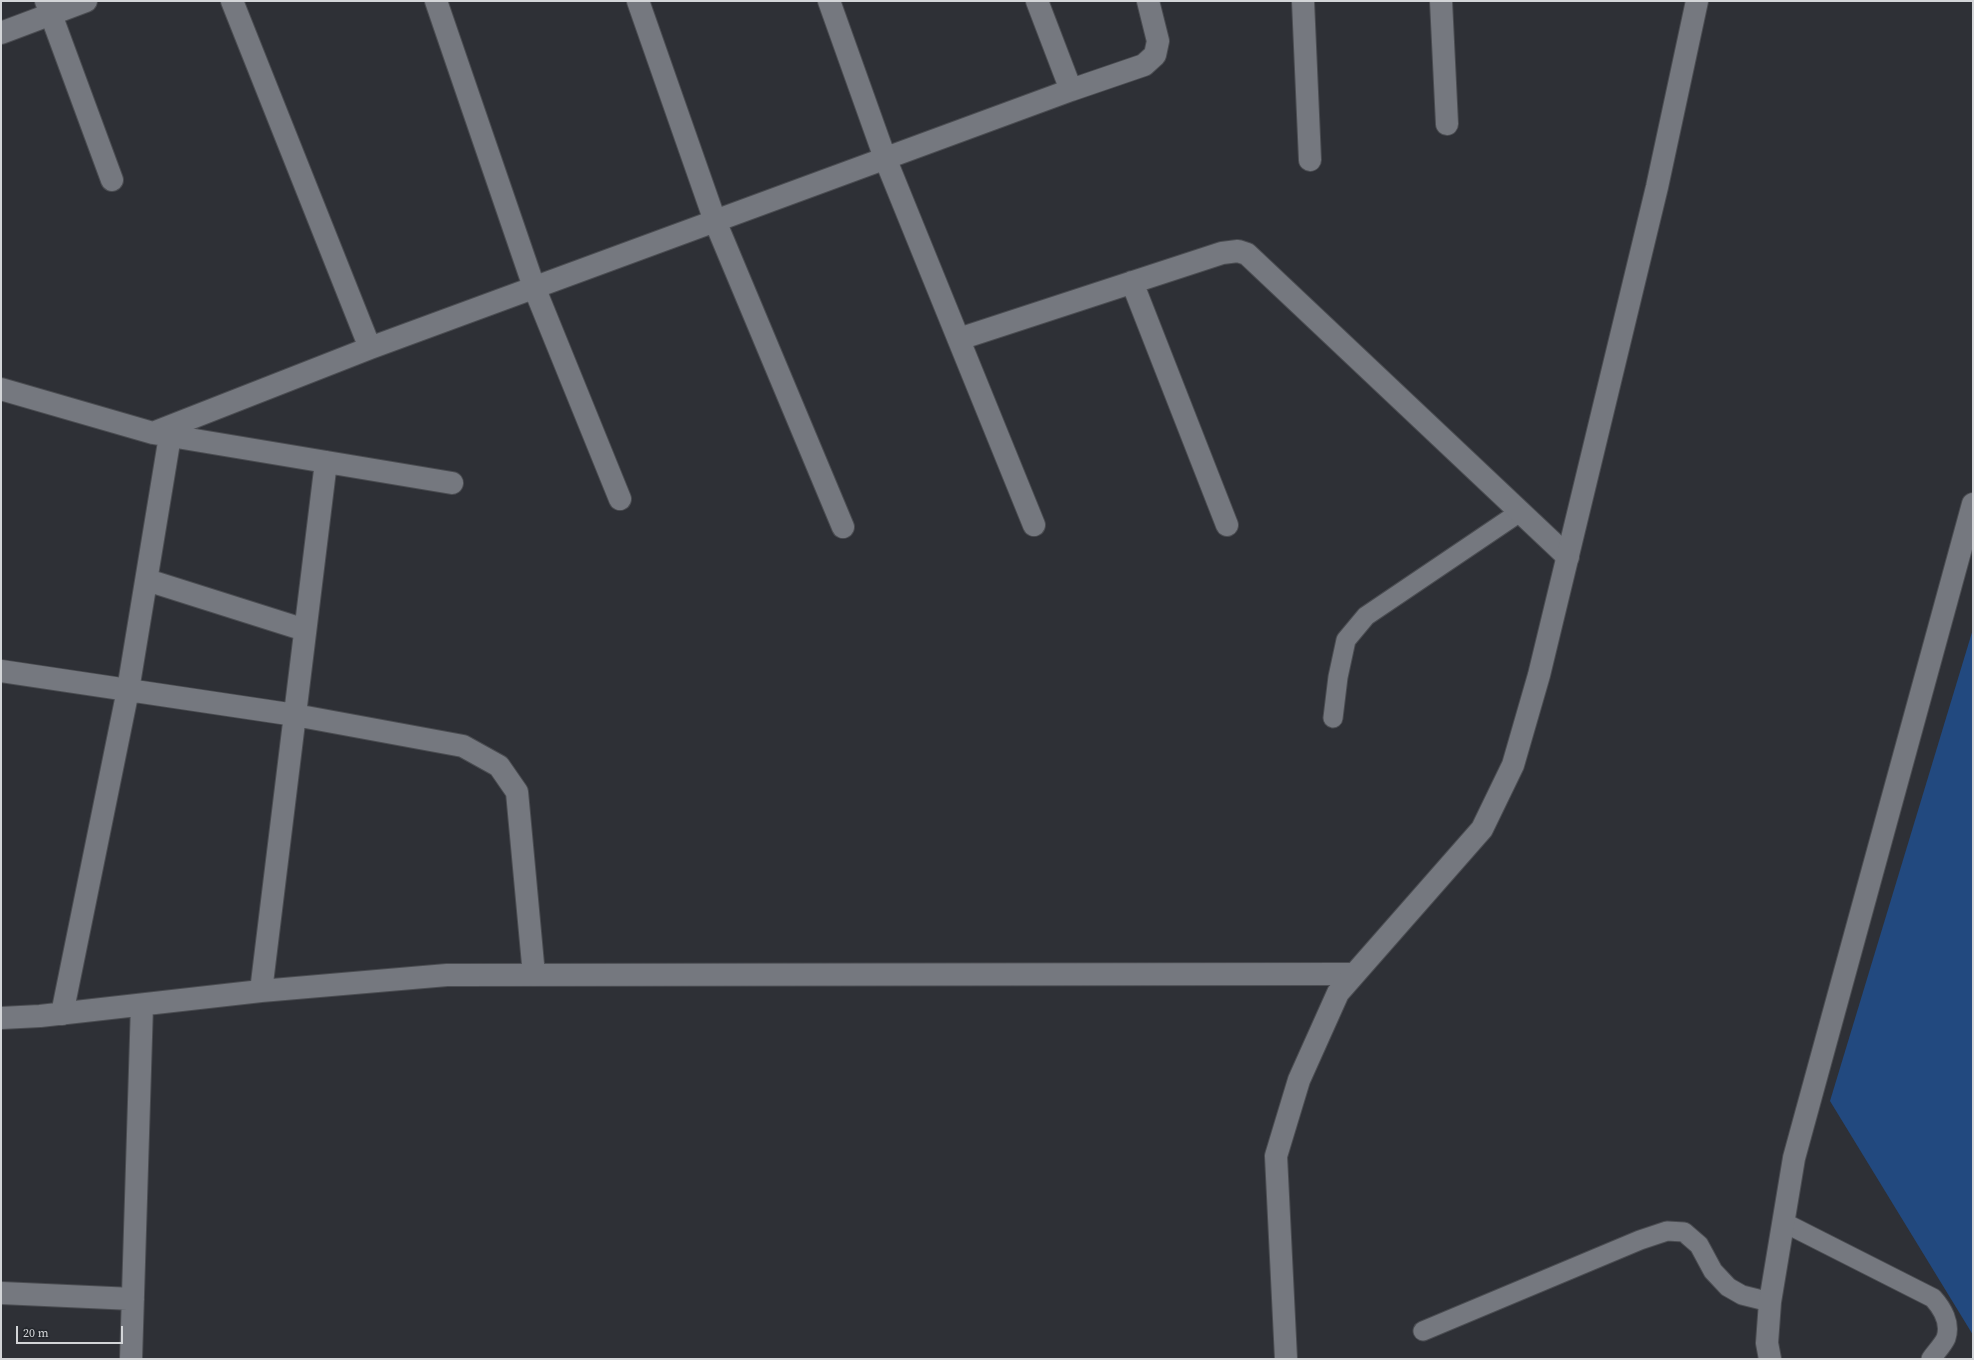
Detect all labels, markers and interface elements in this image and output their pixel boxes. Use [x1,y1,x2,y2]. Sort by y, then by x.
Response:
scale bar [18,1318,125,1344]
text: 20 m [23,1325,49,1341]

